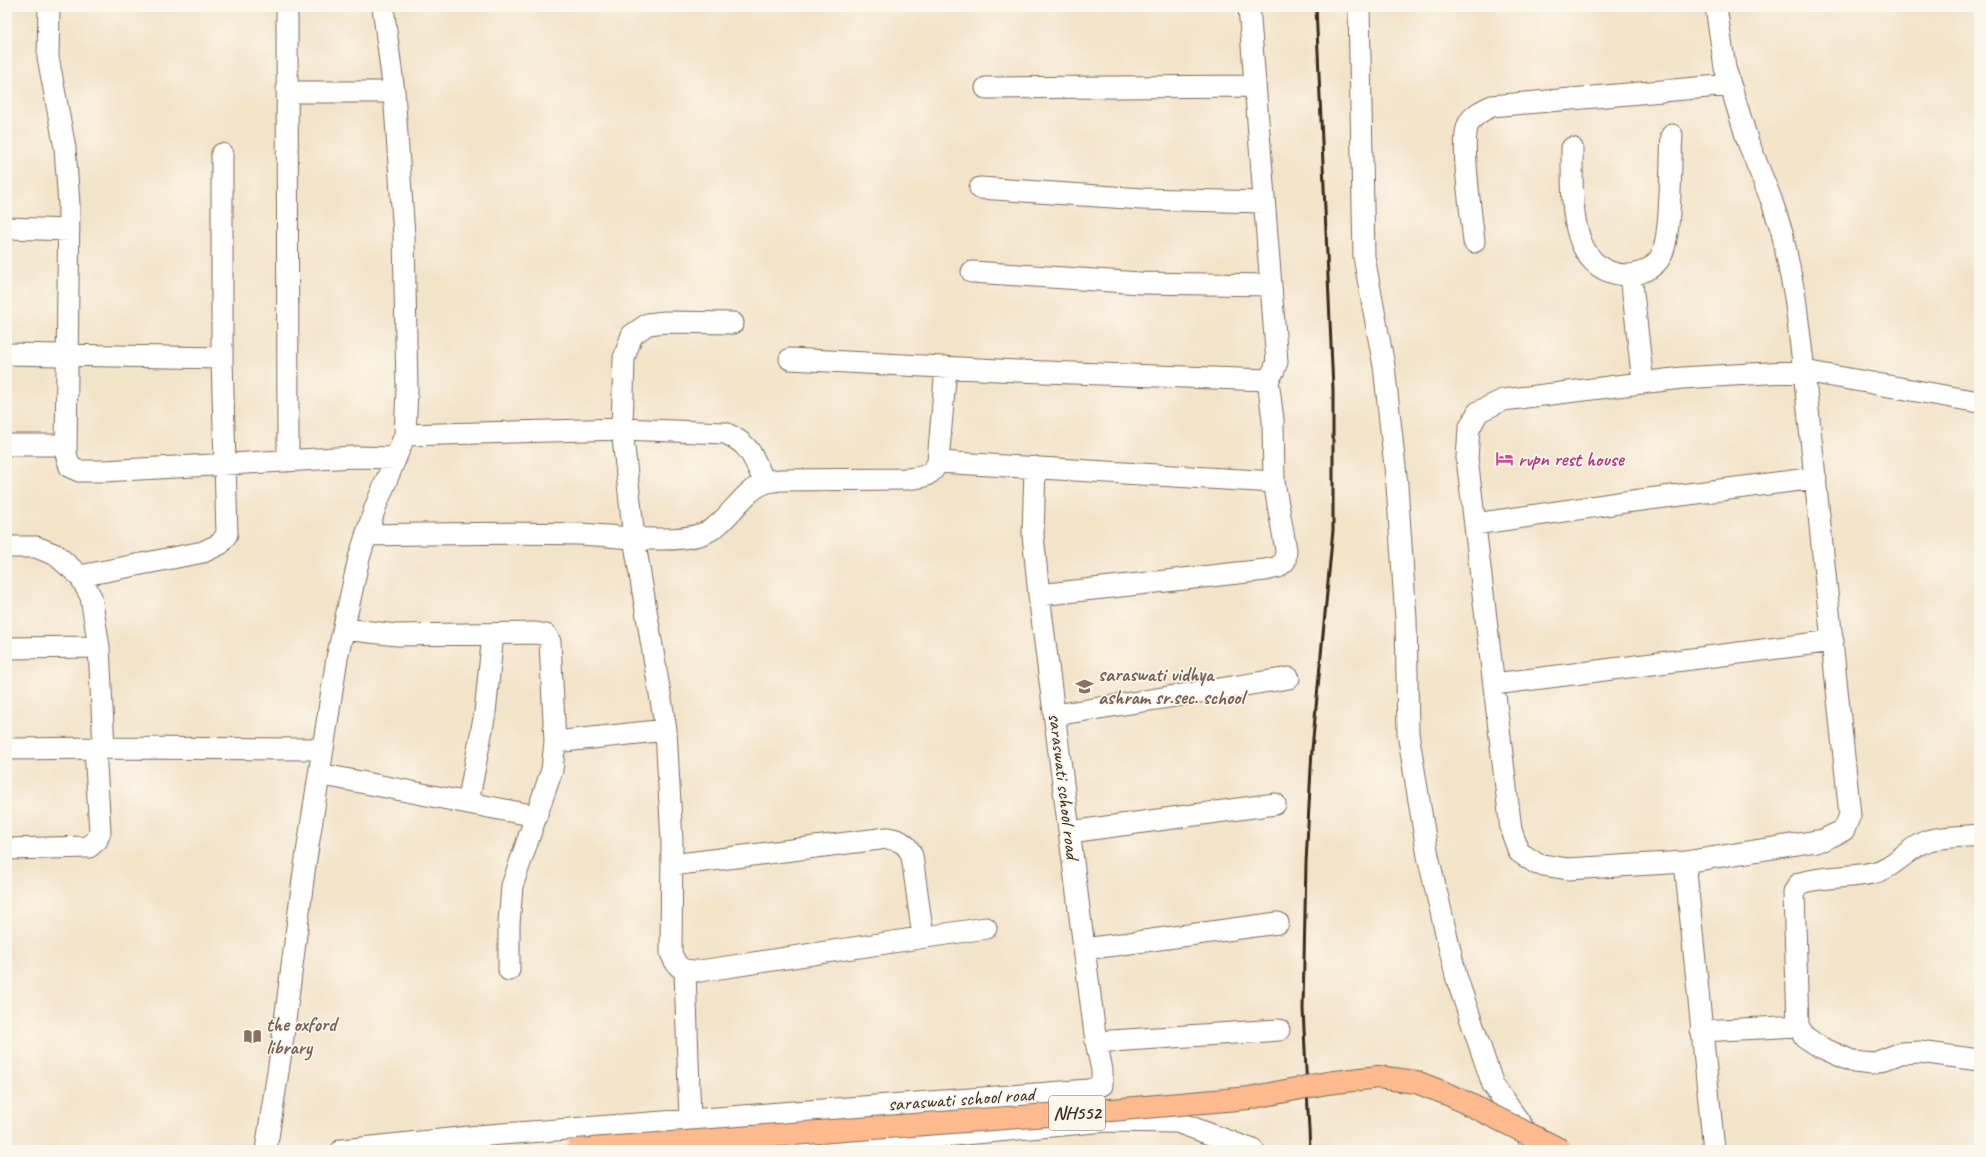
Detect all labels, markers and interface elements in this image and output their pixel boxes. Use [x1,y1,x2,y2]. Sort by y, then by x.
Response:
place label: rvpn rest house [1518,447,1626,472]
hotel icon: rvpn rest house [1495,449,1515,469]
place label: saraswati vidhya ashram sr.sec. school [1098,662,1249,710]
school or university icon: saraswati vidhya ashram sr.sec. school [1075,676,1095,696]
street label: saraswati school road [1043,712,1086,863]
place label: the oxford library [266,1012,340,1061]
library icon: the oxford library [243,1026,263,1046]
street label: saraswati school road [887,1081,1038,1117]
road number: NH552 [1049,1096,1105,1130]

